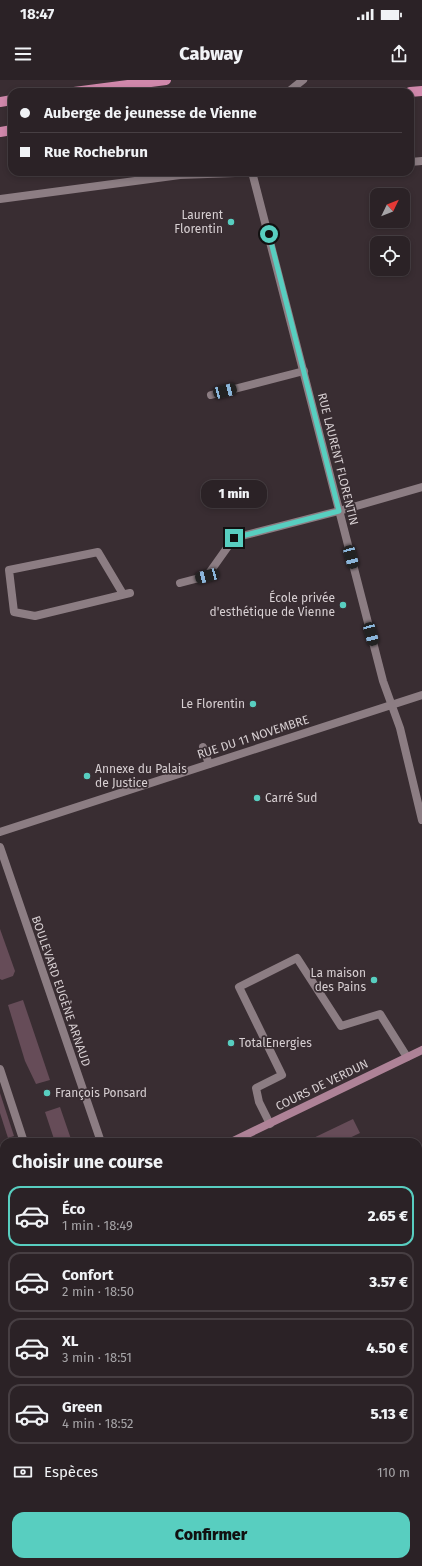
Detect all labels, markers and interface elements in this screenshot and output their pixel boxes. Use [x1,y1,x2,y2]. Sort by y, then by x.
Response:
text: 18:47 [20,5,54,23]
icon: menu [12,43,34,65]
text: Cabway [179,43,243,65]
icon: share [388,43,410,65]
text: Auberge de jeunesse de Vienne [44,104,257,122]
text: Rue Rochebrun [44,143,148,161]
north arrow [370,188,410,228]
map controls [370,188,410,276]
place label: Laurent Florentin [174,208,224,236]
marker: Laurent Florentin [226,217,236,227]
route start [260,225,278,243]
button: locate [370,236,410,276]
car [212,382,238,400]
street label: RUE LAURENT FLORENTIN [315,391,361,527]
callout: 1 min [201,480,267,508]
text: 1 min [218,486,250,501]
route end [225,529,243,547]
car [342,544,360,570]
car [194,567,220,585]
place label: École privée d'esthétique de Vienne [210,590,335,619]
marker: École privée d'esthétique de Vienne [338,600,348,610]
car [362,621,380,647]
place label: Le Florentin [181,697,245,711]
marker: Le Florentin [248,699,258,709]
street label: RUE DU 11 NOVEMBRE [195,712,311,762]
place label: Annexe du Palais de Justice [95,762,187,790]
marker: Annexe du Palais de Justice [82,771,92,781]
place label: Carré Sud [265,791,317,805]
marker: Carré Sud [252,793,262,803]
street label: BOULEVARD EUGÈNE ARNAUD [29,914,94,1068]
place label: La maison des Pains [311,966,366,994]
marker: La maison des Pains [369,975,379,985]
place label: TotalEnergies [239,1036,312,1050]
marker: TotalEnergies [226,1038,236,1048]
street label: COURS DE VERDUN [273,1057,371,1113]
place label: François Ponsard [55,1086,147,1100]
marker: François Ponsard [42,1088,52,1098]
text: Choisir une course [12,1151,163,1173]
icon: car [14,1198,50,1234]
text: Éco [62,1200,85,1218]
text: 2.65 € [368,1207,408,1225]
text: 1 min · 18:49 [62,1218,133,1233]
icon: car [14,1264,50,1300]
text: Confort [62,1266,114,1284]
text: 3.57 € [369,1273,408,1291]
text: 2 min · 18:50 [62,1284,134,1299]
icon: car [14,1330,50,1366]
text: XL [62,1332,78,1350]
text: 4.50 € [366,1339,408,1357]
text: 3 min · 18:51 [62,1350,132,1365]
icon: car [14,1396,50,1432]
text: Green [62,1398,102,1416]
text: 5.13 € [370,1405,408,1423]
text: 4 min · 18:52 [62,1416,134,1431]
icon: cash [12,1461,34,1483]
text: Espèces [44,1463,98,1481]
text: 110 m [377,1465,410,1480]
button: Confirmer [12,1512,410,1558]

